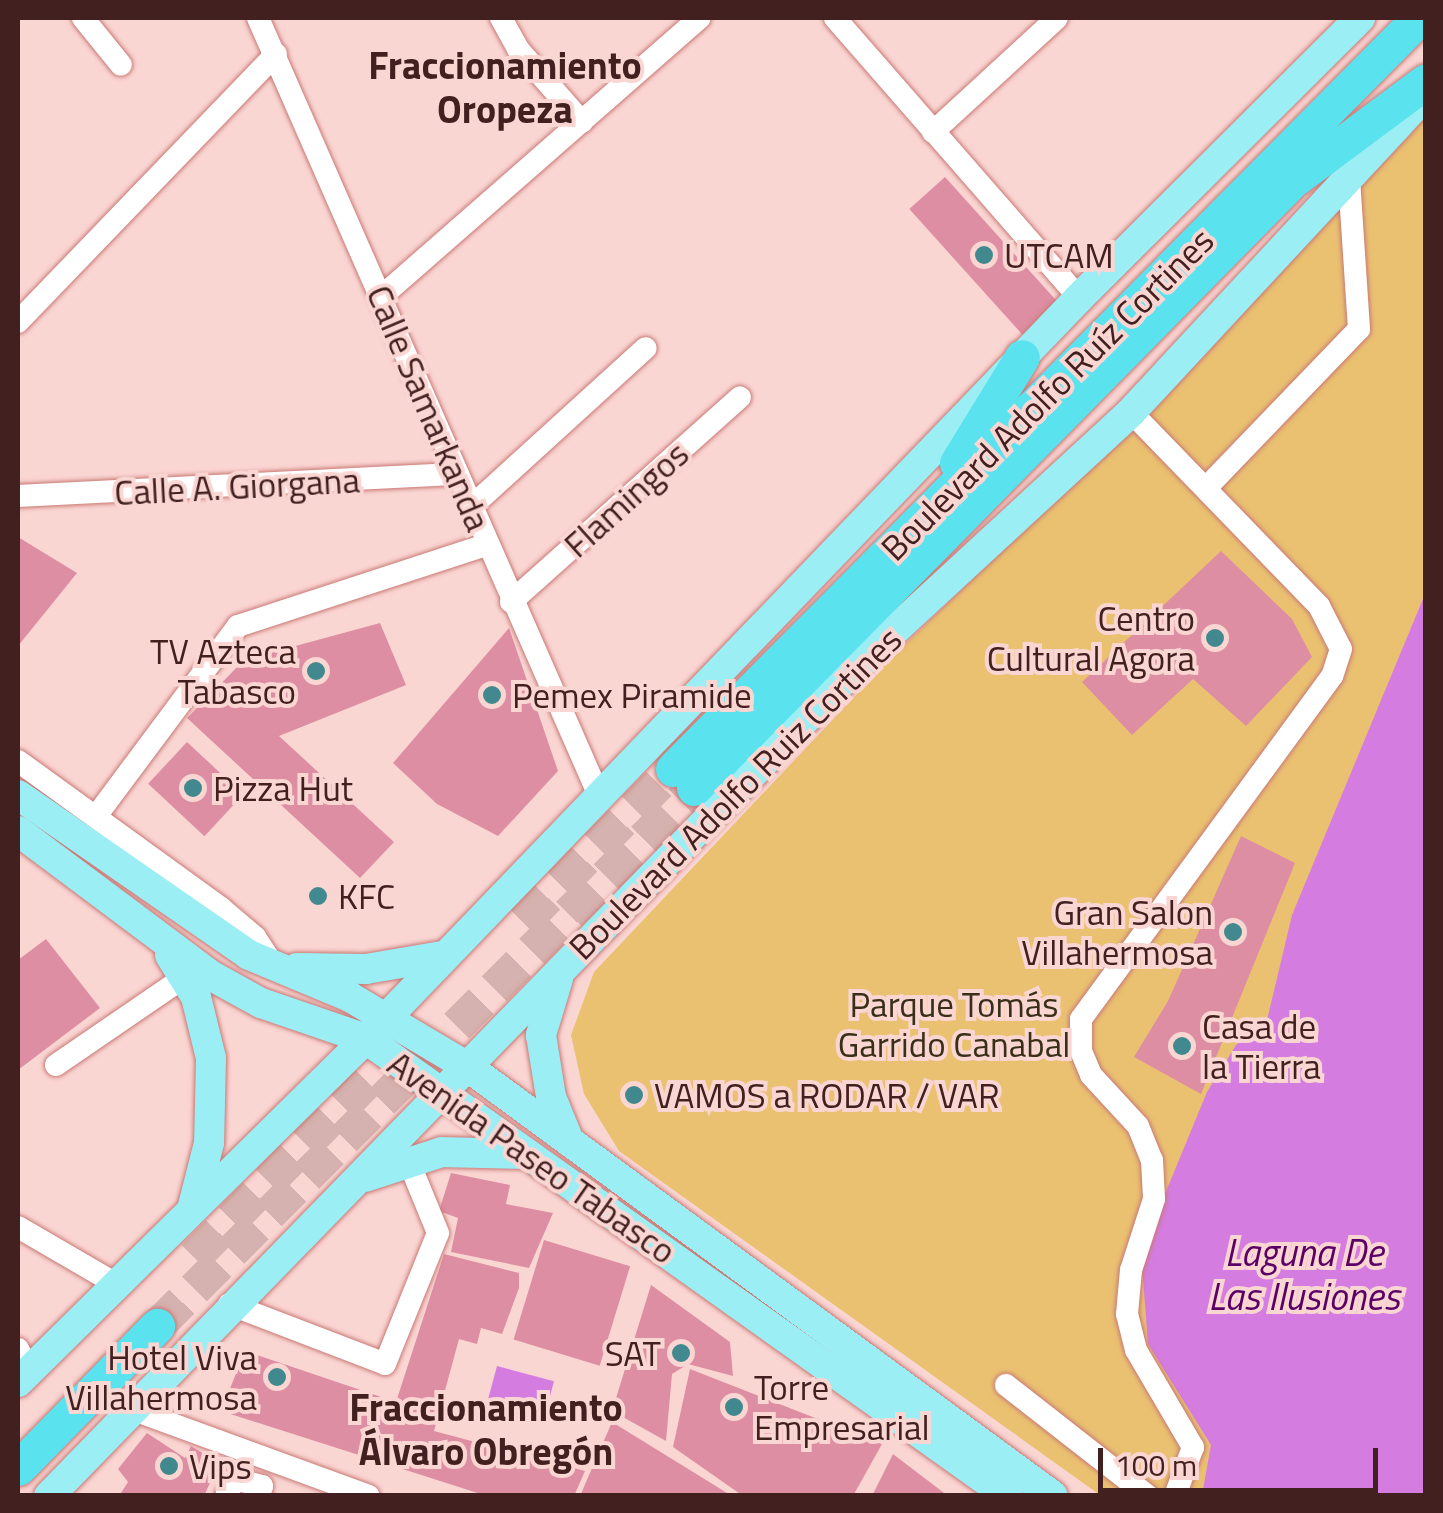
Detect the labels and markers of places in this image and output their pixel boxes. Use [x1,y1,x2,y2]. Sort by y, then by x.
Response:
place label: UTCAM [1004,234,1114,276]
marker: UTCAM [973,244,995,266]
place label: Centro Cultural Agora [987,597,1195,679]
marker: Centro Cultural Agora [1204,627,1226,649]
place label: TV Azteca Tabasco [150,630,296,712]
marker: TV Azteca Tabasco [305,660,327,682]
place label: Pemex Piramide [512,674,752,716]
marker: Pemex Piramide [481,684,503,706]
place label: Pizza Hut [213,767,353,809]
marker: Pizza Hut [182,777,204,799]
place label: KFC [338,875,395,917]
marker: KFC [307,885,329,907]
place label: Gran Salon Villahermosa [1021,891,1213,973]
marker: Gran Salon Villahermosa [1222,921,1244,943]
place label: Casa de la Tierra [1202,1005,1321,1087]
marker: Casa de la Tierra [1171,1035,1193,1057]
place label: VAMOS a RODAR / VAR [654,1074,999,1116]
marker: VAMOS a RODAR / VAR [623,1084,645,1106]
place label: SAT [605,1332,661,1374]
place label: Hotel Viva Villahermosa [65,1336,257,1418]
marker: SAT [670,1342,692,1364]
marker: Hotel Viva Villahermosa [266,1366,288,1388]
place label: Torre Empresarial [754,1366,930,1448]
marker: Torre Empresarial [723,1396,745,1418]
place label: Vips [189,1445,252,1487]
marker: Vips [158,1455,180,1477]

